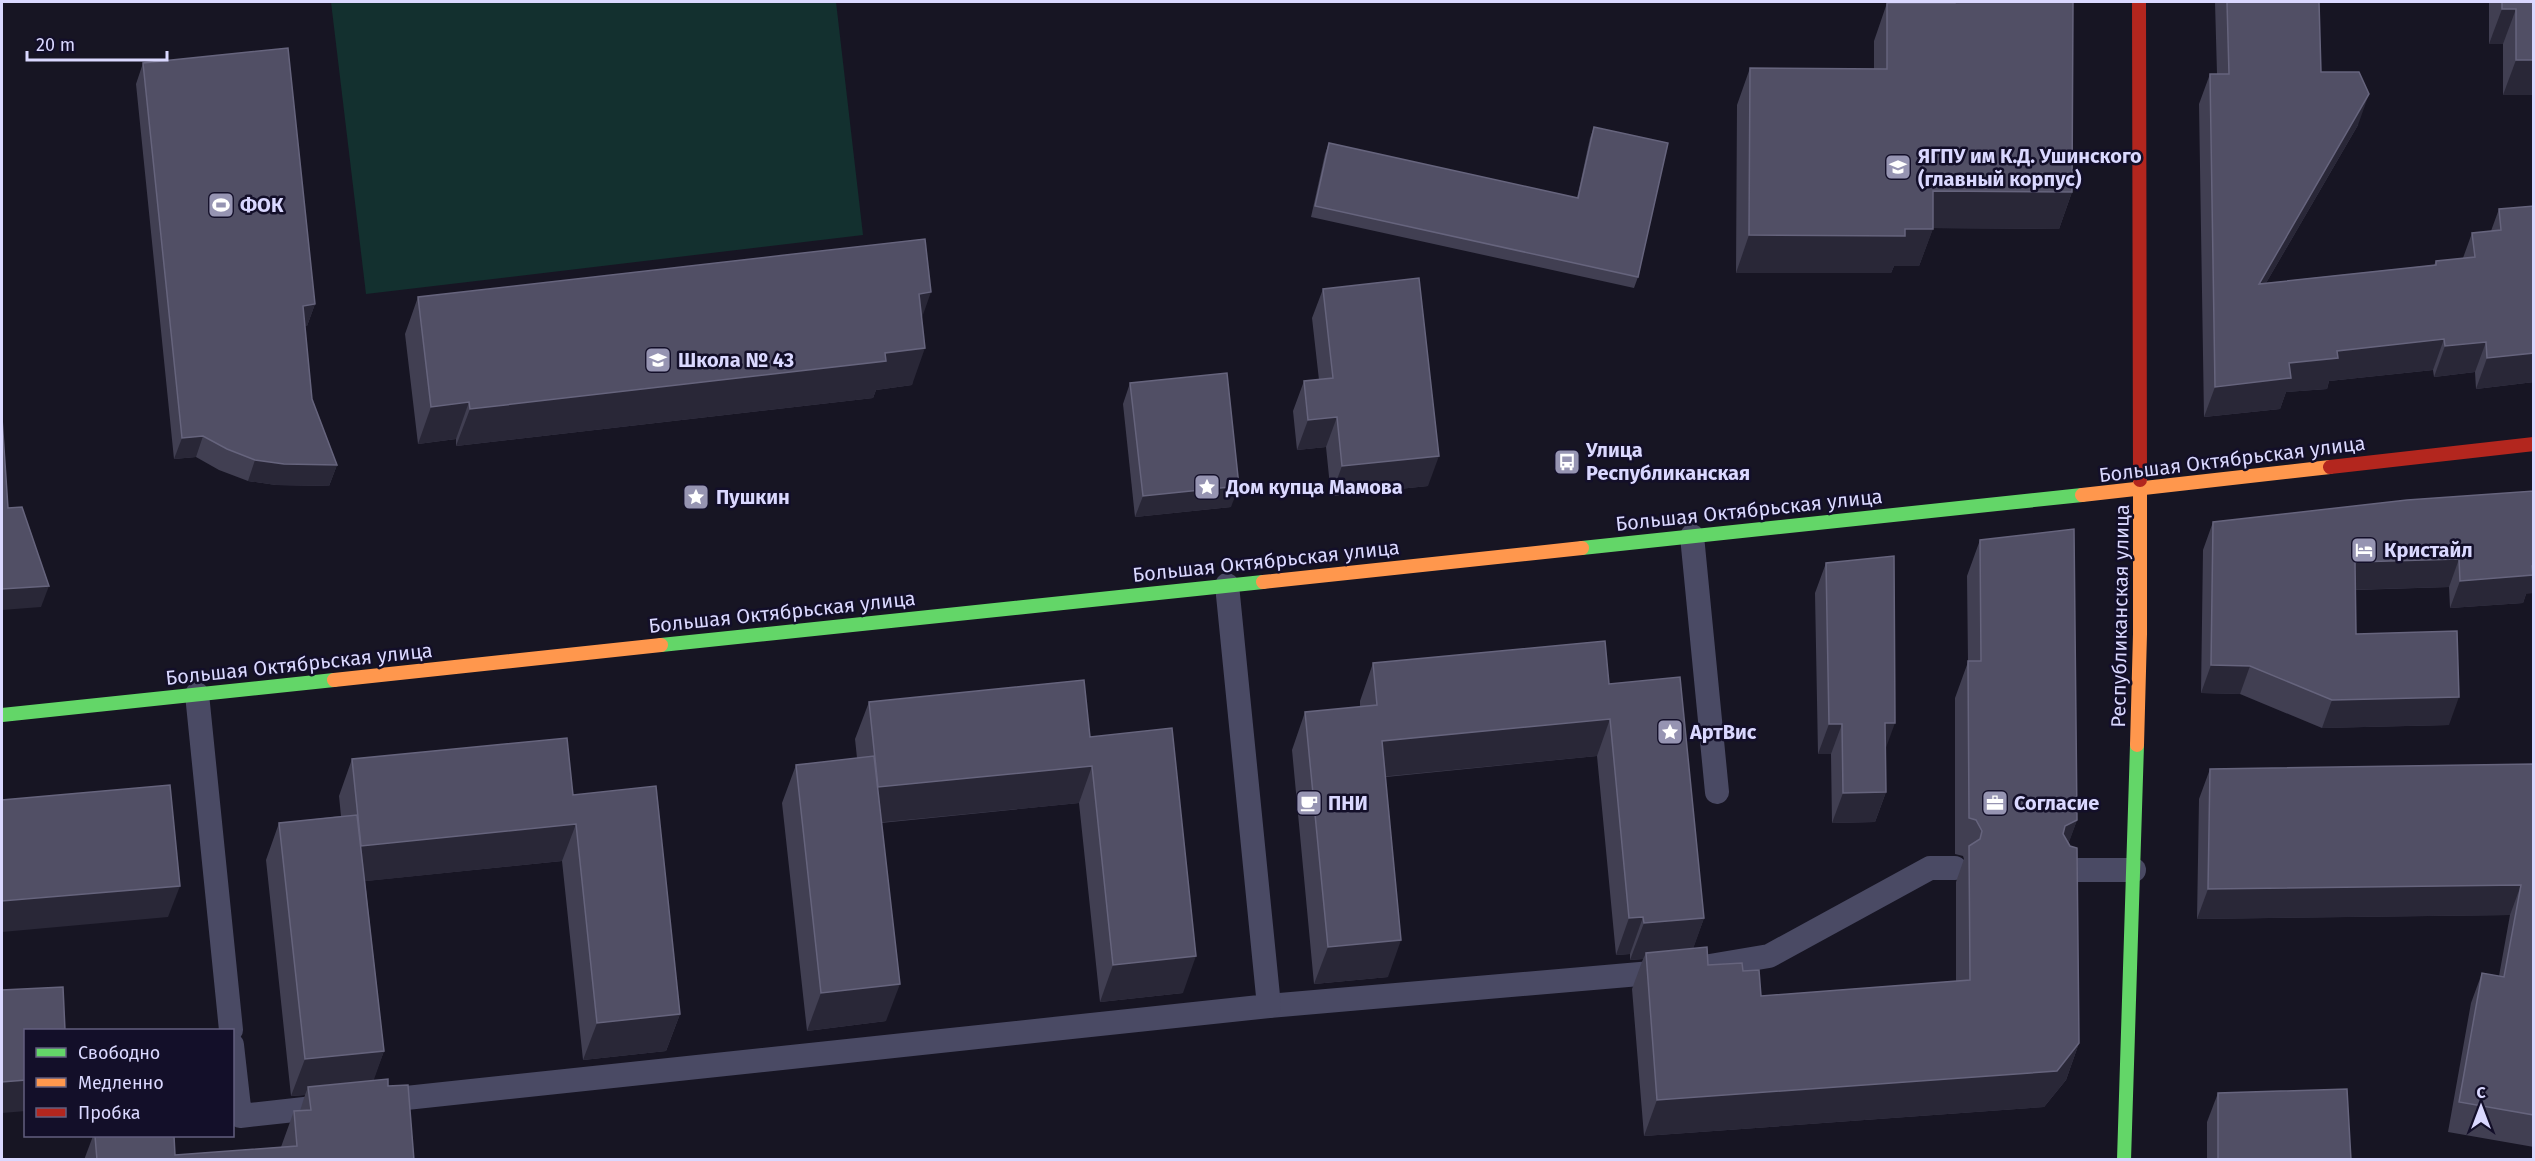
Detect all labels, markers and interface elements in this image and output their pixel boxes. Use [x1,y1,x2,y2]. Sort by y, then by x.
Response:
scale bar [27,24,166,62]
text: 20 m [36,34,75,56]
place label: ЯГПУ им К.Д. Ушинского (главный корпус) [1918,144,2142,191]
school or university icon: ЯГПУ им К.Д. Ушинского (главный корпус) [1883,152,1913,182]
sports icon: ФОК [206,190,236,220]
place label: ФОК [240,193,284,217]
school or university icon: Школа № 43 [643,345,673,375]
place label: Школа № 43 [678,348,794,372]
street label: Большая Октябрьская улица [2097,431,2367,487]
place label: Улица Республиканская [1585,438,1750,485]
bus stop icon: Улица Республиканская [1552,447,1582,477]
place icon: Дом купца Мамова [1192,472,1222,502]
place label: Дом купца Мамова [1225,475,1403,499]
place icon: Пушкин [681,482,711,512]
street label: Большая Октябрьская улица [1614,484,1884,536]
place label: Пушкин [716,485,790,509]
street label: Республиканская улица [2106,504,2134,728]
street label: Большая Октябрьская улица [1131,535,1401,587]
hotel icon: Кристайл [2349,535,2379,565]
place label: Кристайл [2384,538,2473,562]
street label: Большая Октябрьская улица [647,586,917,638]
street label: Большая Октябрьская улица [164,638,434,690]
place icon: АртВис [1655,717,1685,747]
place label: АртВис [1689,720,1757,744]
cafe icon: ПНИ [1294,788,1324,818]
office icon: Согласие [1980,788,2010,818]
place label: ПНИ [1328,791,1368,815]
place label: Согласие [2014,791,2099,815]
legend [24,1029,234,1137]
text: Свободно [78,1042,160,1064]
text: Медленно [78,1072,164,1094]
north arrow [2451,1077,2511,1137]
text: С [2476,1083,2486,1102]
text: Пробка [78,1102,141,1124]

